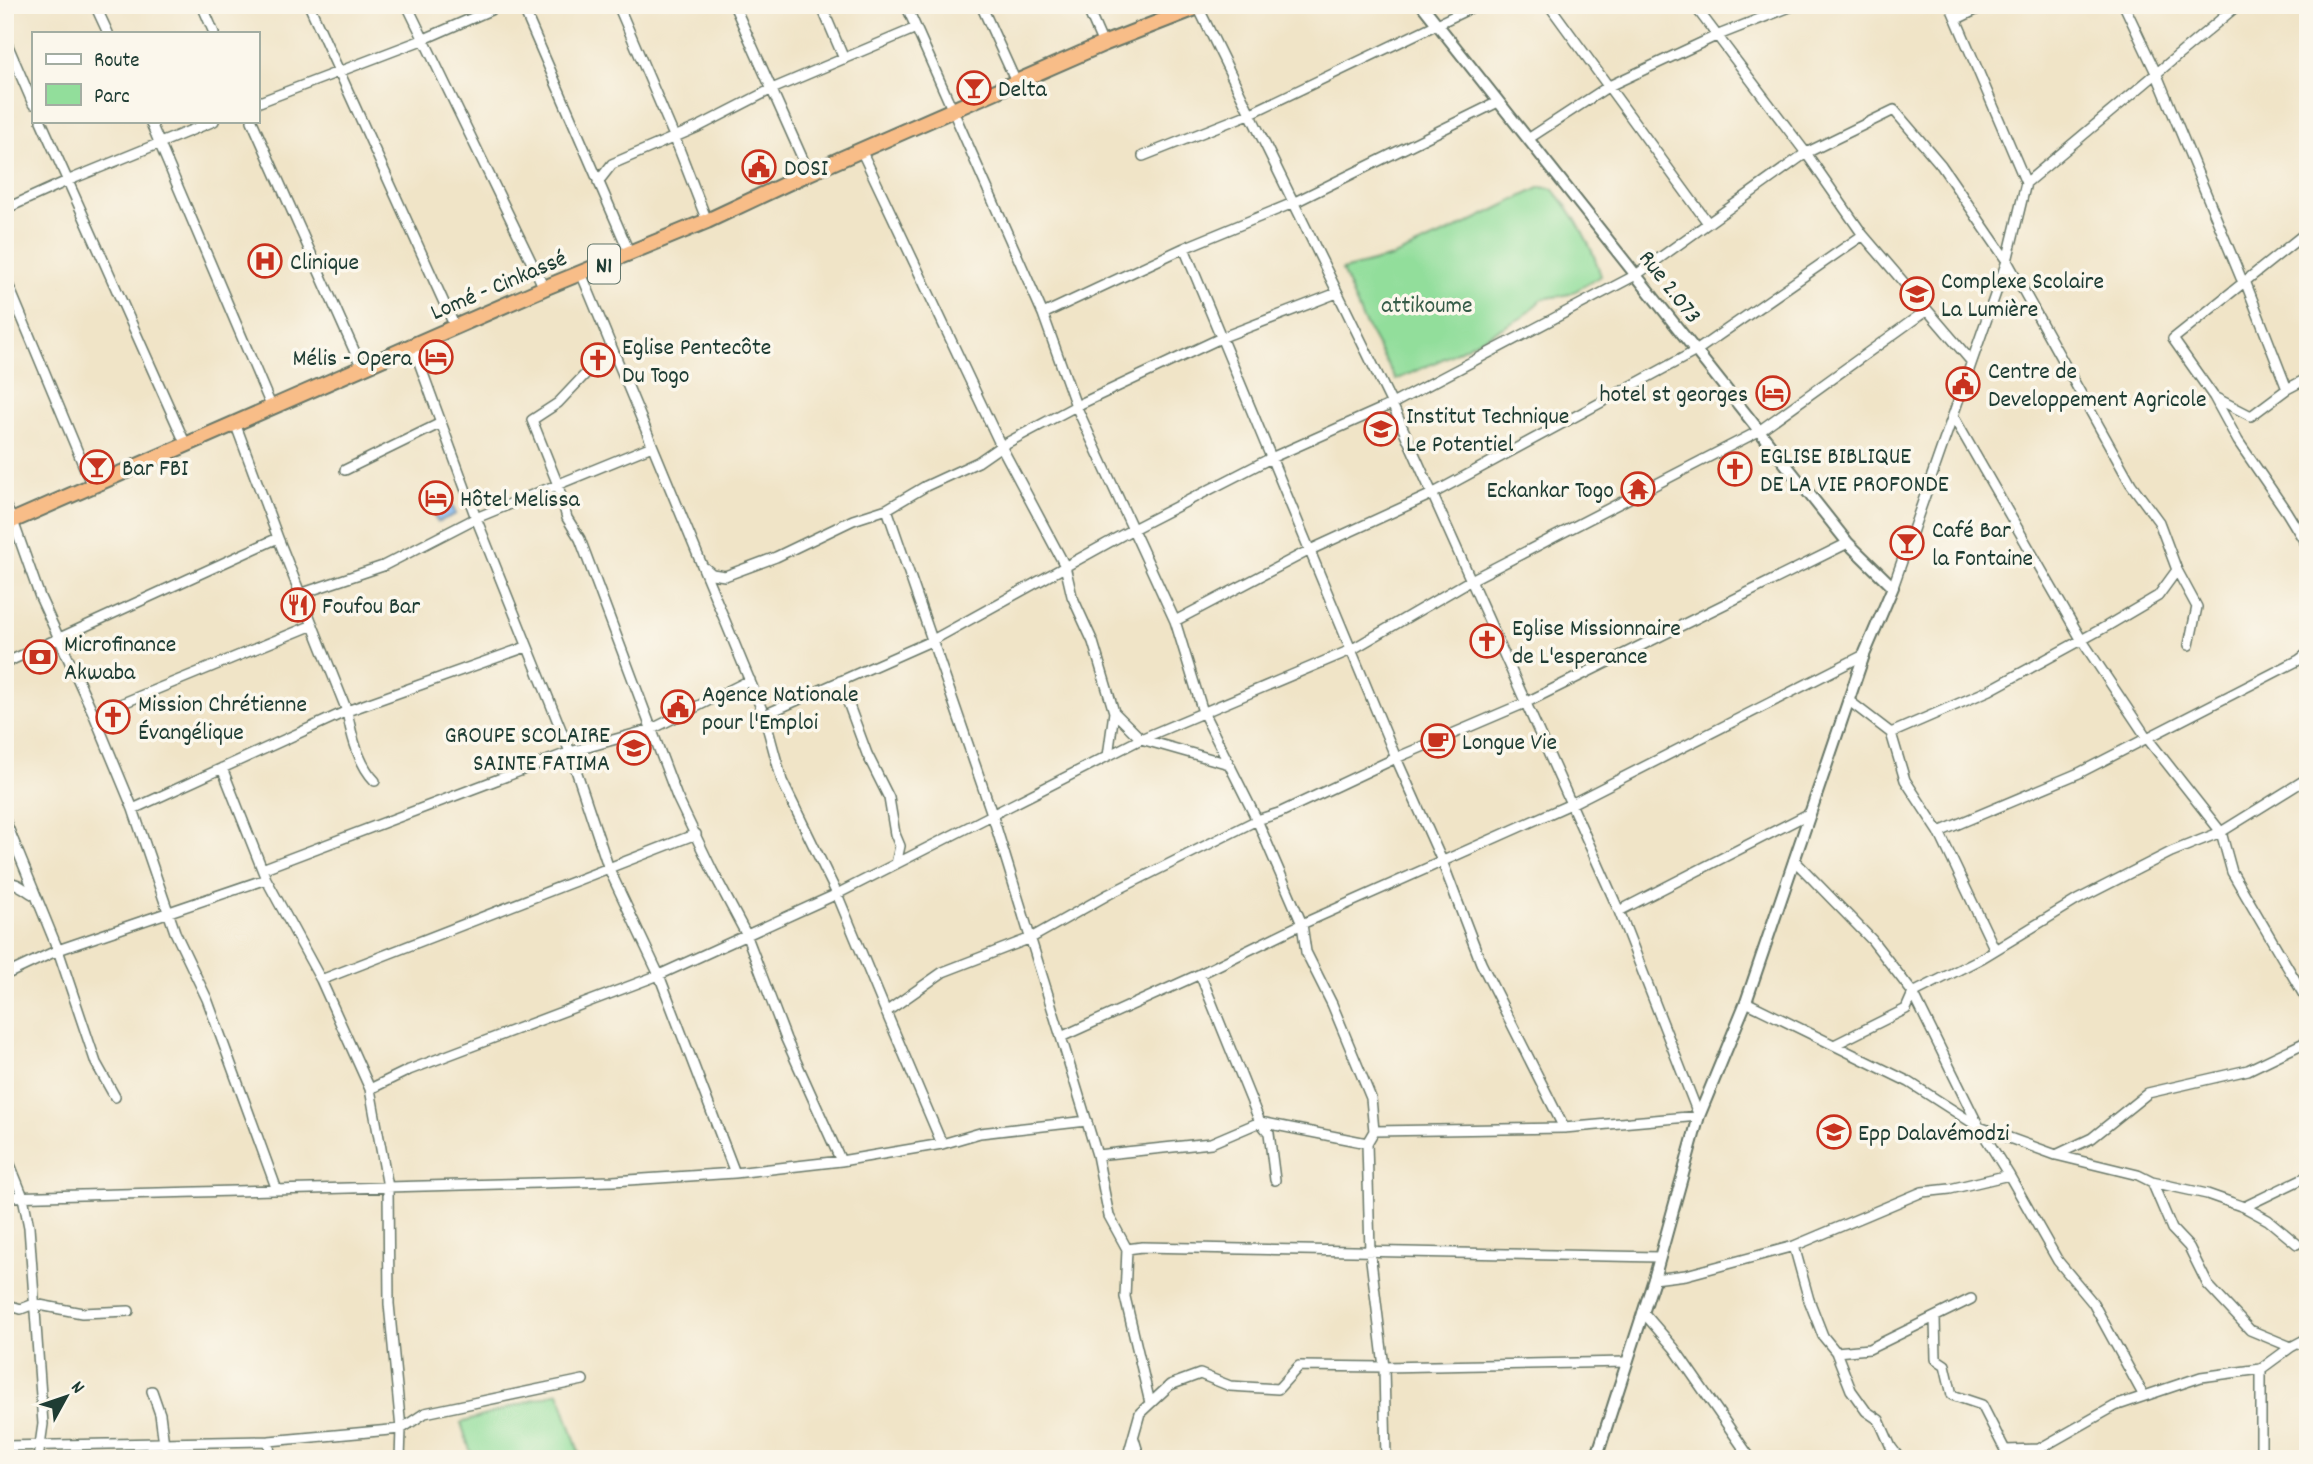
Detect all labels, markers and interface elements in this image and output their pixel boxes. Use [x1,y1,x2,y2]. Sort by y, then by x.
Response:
legend [32,32,259,122]
text: Route [94,47,140,77]
bar icon: Delta [955,69,993,107]
place label: Delta [998,74,1048,108]
text: Parc [94,83,130,113]
public building icon: DOSI [740,148,778,186]
place label: DOSI [784,153,829,187]
hospital icon: Clinique [246,242,284,280]
street label: Lomé - Cinkassé [426,243,573,331]
road number: N1 [588,244,620,284]
street label: Rue 2.073 [1629,244,1708,332]
place label: Clinique [290,247,359,281]
place label: Complexe Scolaire La Lumière [1941,266,2104,328]
school or university icon: Complexe Scolaire La Lumière [1898,275,1936,313]
park label: attikoume [1381,290,1473,324]
place label: Eglise Pentecôte Du Togo [622,332,771,394]
hotel icon: Mélis - Opera [417,338,455,376]
church icon: Eglise Pentecôte Du Togo [579,341,617,379]
place label: Mélis - Opera [293,343,413,377]
place label: Centre de Developpement Agricole [1988,356,2207,418]
public building icon: Centre de Developpement Agricole [1944,365,1982,403]
hotel icon: hotel st georges [1754,374,1792,412]
place label: hotel st georges [1599,379,1748,413]
place label: Institut Technique Le Potentiel [1406,401,1569,463]
school or university icon: Institut Technique Le Potentiel [1362,410,1400,448]
place label: EGLISE BIBLIQUE DE LA VIE PROFONDE [1760,441,1949,503]
bar icon: Bar FBI [78,448,116,486]
church icon: EGLISE BIBLIQUE DE LA VIE PROFONDE [1716,450,1754,488]
place label: Bar FBI [122,453,189,487]
temple icon: Eckankar Togo [1619,470,1657,508]
place label: Eckankar Togo [1486,475,1614,509]
hotel icon: Hôtel Melissa [417,479,455,517]
place label: Hôtel Melissa [460,484,581,518]
place label: Café Bar la Fontaine [1932,515,2033,577]
bar icon: Café Bar la Fontaine [1888,524,1926,562]
restaurant icon: Foufou Bar [279,586,317,624]
place label: Foufou Bar [322,591,420,625]
place label: Eglise Missionnaire de L'esperance [1512,613,1681,675]
church icon: Eglise Missionnaire de L'esperance [1468,622,1506,660]
place label: Microfinance Akwaba [64,629,176,691]
bank icon: Microfinance Akwaba [21,638,59,676]
place label: Agence Nationale pour l'Emploi [702,679,859,741]
public building icon: Agence Nationale pour l'Emploi [659,688,697,726]
place label: Mission Chrétienne Évangélique [138,689,307,751]
church icon: Mission Chrétienne Évangélique [94,698,132,736]
place label: GROUPE SCOLAIRE SAINTE FATIMA [444,720,610,782]
cafe icon: Longue Vie [1419,722,1457,760]
place label: Longue Vie [1462,727,1557,761]
school or university icon: GROUPE SCOLAIRE SAINTE FATIMA [615,729,653,767]
school or university icon: Epp Dalavémodzi [1815,1113,1853,1151]
place label: Epp Dalavémodzi [1858,1118,2009,1152]
north arrow [32,1362,102,1432]
text: N [63,1376,90,1401]

